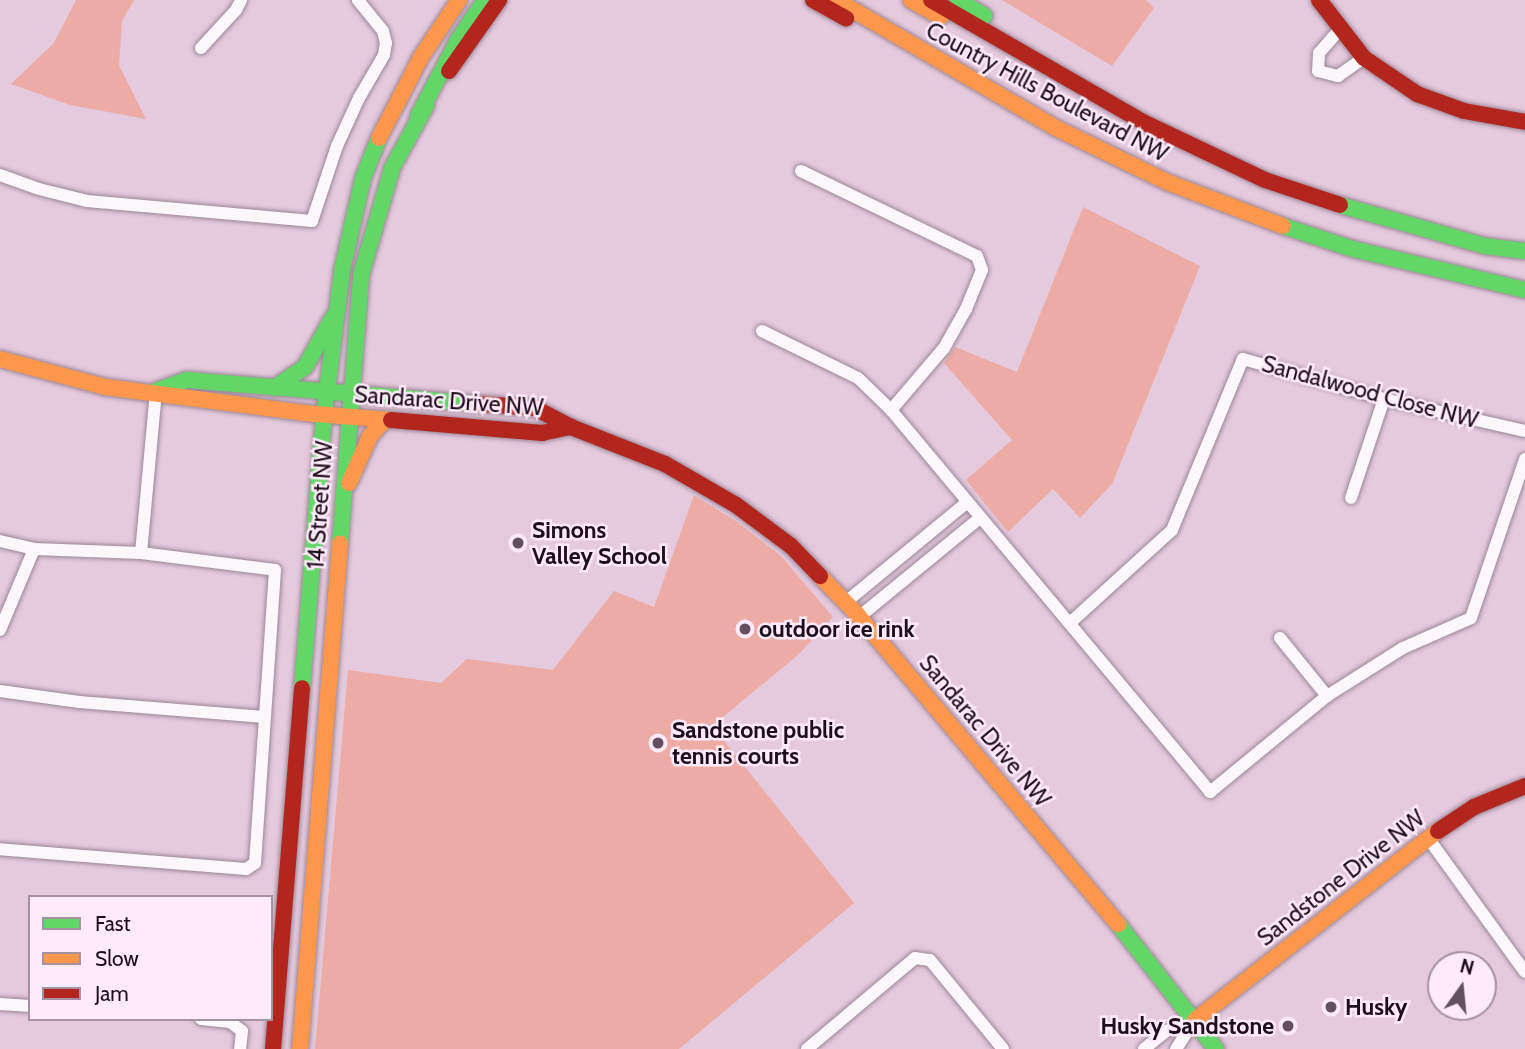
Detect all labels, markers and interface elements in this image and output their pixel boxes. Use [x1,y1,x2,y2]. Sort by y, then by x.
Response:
street label: Country Hills Boulevard NW [921,16,1173,168]
street label: Sandalwood Close NW [1259,350,1481,434]
street label: Sandarac Drive NW [353,381,545,421]
street label: 14 Street NW [302,440,338,570]
place label: Simons Valley School [532,516,667,570]
marker: Simons Valley School [510,535,526,551]
place label: outdoor ice rink [759,615,915,643]
marker: outdoor ice rink [737,621,753,637]
street label: Sandarac Drive NW [913,650,1057,812]
place label: Sandstone public tennis courts [672,716,844,770]
marker: Sandstone public tennis courts [650,735,666,751]
street label: Sandstone Drive NW [1252,804,1430,952]
legend [28,895,273,1021]
text: Fast [95,911,131,936]
text: Slow [95,946,139,971]
north arrow [1427,951,1497,1021]
text: N [1458,954,1477,980]
text: Jam [95,981,129,1006]
place label: Husky [1345,993,1407,1021]
marker: Husky [1323,999,1339,1015]
place label: Husky Sandstone [1100,1012,1274,1040]
marker: Husky Sandstone [1280,1018,1296,1034]

